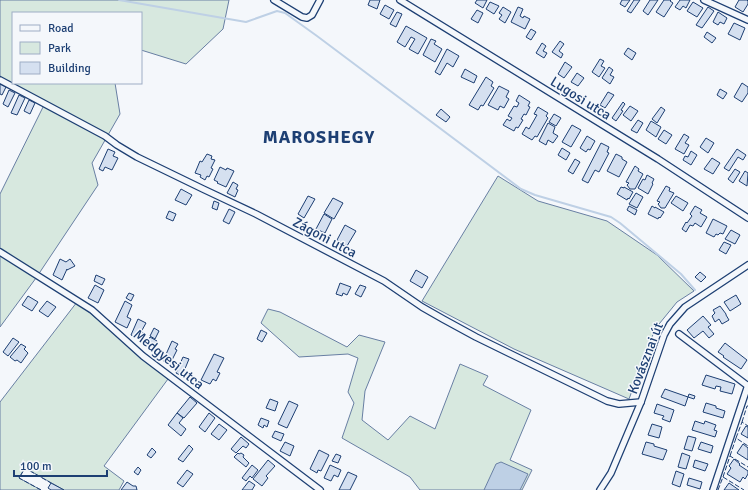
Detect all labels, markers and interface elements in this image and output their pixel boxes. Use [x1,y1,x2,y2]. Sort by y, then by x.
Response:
legend [12,12,142,84]
text: Road [48,21,74,36]
text: Park [48,41,71,56]
text: Building [48,61,91,76]
street label: Lugosi utca [547,73,614,124]
district label: MAROSHEGY [263,126,375,148]
street label: Zágoni utca [290,214,360,261]
street label: Kovásznai út [624,320,667,396]
street label: Medgyesi utca [130,326,207,393]
scale bar [14,452,107,478]
text: 100 m [20,459,52,474]

